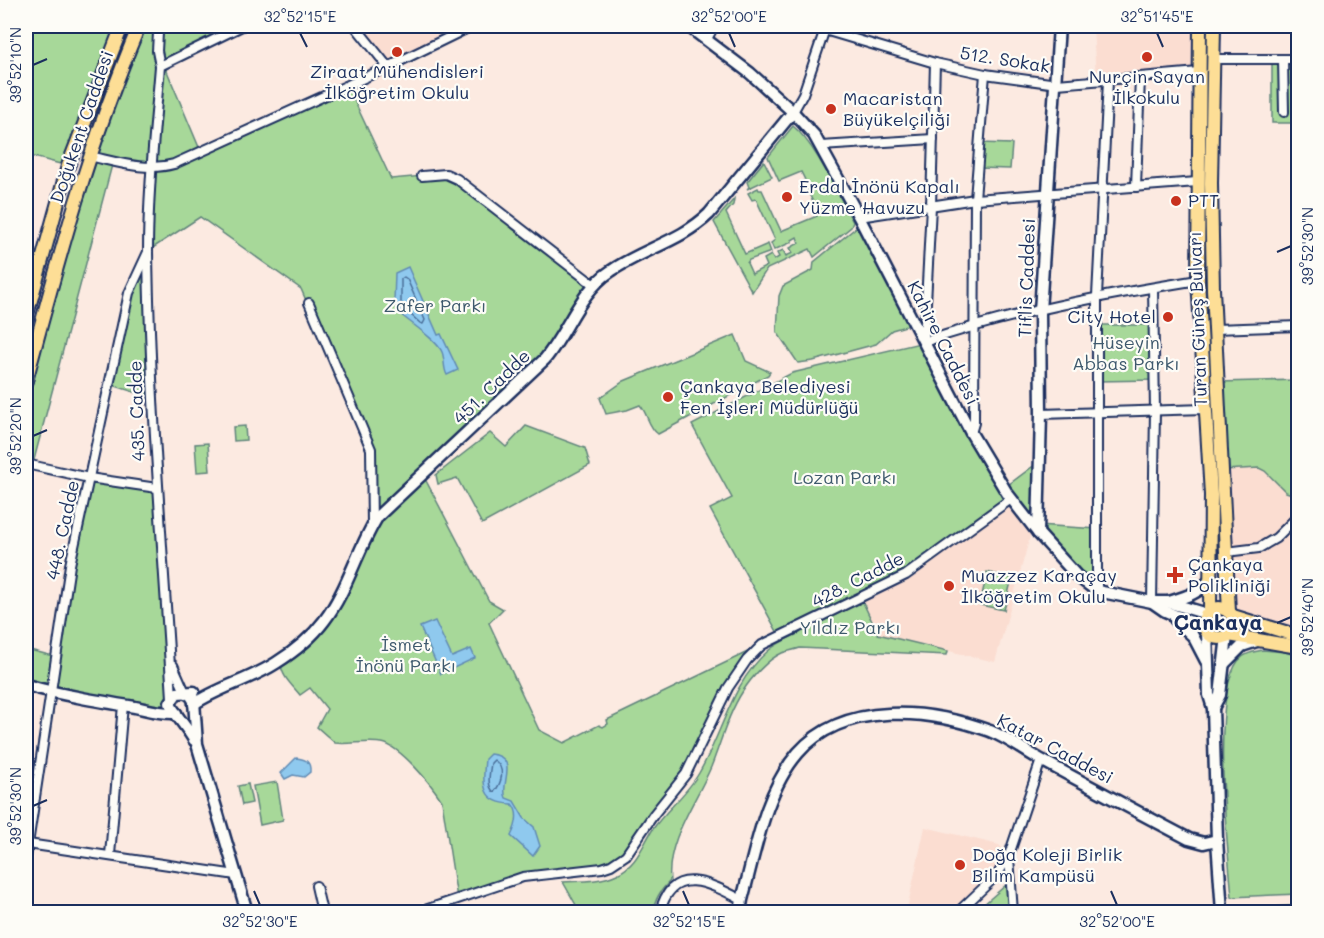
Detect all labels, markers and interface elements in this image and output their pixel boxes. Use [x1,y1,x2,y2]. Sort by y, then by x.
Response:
text: 32°52'15"E [264,6,337,26]
text: 32°52'00"E [691,6,767,26]
text: 32°51'45"E [1120,6,1194,26]
text: 39°52'10"N [5,27,25,103]
street label: 512. Sokak [958,40,1052,78]
marker: Ziraat Mühendisleri İlköğretim Okulu [390,45,404,59]
street label: Doğukent Caddesi [44,47,118,206]
marker: Nurçin Sayan İlkokulu [1140,50,1154,64]
place label: Ziraat Mühendisleri İlköğretim Okulu [310,59,484,104]
place label: Nurçin Sayan İlkokulu [1089,64,1205,109]
place label: Macaristan Büyükelçiliği [843,86,951,131]
marker: Macaristan Büyükelçiliği [824,102,838,116]
place label: Erdal İnönü Kapalı Yüzme Havuzu [799,174,960,219]
place label: PTT [1188,188,1219,212]
marker: Erdal İnönü Kapalı Yüzme Havuzu [780,190,794,204]
marker: PTT [1169,194,1183,208]
text: 39°52'30"N [1297,207,1317,285]
street label: Tiflis Caddesi [1012,218,1040,338]
street label: Turan Güneş Bulvarı [1182,231,1212,407]
street label: Kahire Caddesi [902,276,985,409]
park label: Zafer Parkı [384,293,486,317]
place label: City Hotel [1067,304,1156,328]
marker: City Hotel [1161,310,1175,324]
park label: Hüseyin Abbas Parkı [1072,330,1180,375]
street label: 451. Cadde [448,344,535,429]
street label: 435. Cadde [122,360,150,462]
place label: Çankaya Belediyesi Fen İşleri Müdürlüğü [680,374,859,419]
marker: Çankaya Belediyesi Fen İşleri Müdürlüğü [661,390,675,404]
text: 39°52'20"N [5,397,25,475]
park label: Lozan Parkı [793,465,897,489]
street label: 448. Cadde [40,478,84,582]
street label: 428. Cadde [807,546,908,613]
place label: Çankaya Polikliniği [1188,552,1271,597]
place label: Muazzez Karaçay İlköğretim Okulu [961,563,1117,608]
marker: Çankaya Polikliniği [1166,566,1184,584]
text: 39°52'40"N [1297,578,1317,656]
marker: Muazzez Karaçay İlköğretim Okulu [942,579,956,593]
district label: Çankaya [1173,608,1263,636]
park label: Yıldız Parkı [799,615,901,639]
park label: İsmet İnönü Parkı [356,632,456,677]
street label: Katar Caddesi [993,707,1118,789]
text: 39°52'30"N [5,767,25,845]
place label: Doğa Koleji Birlik Bilim Kampüsü [972,842,1122,887]
marker: Doğa Koleji Birlik Bilim Kampüsü [953,858,967,872]
text: 32°52'30"E [222,911,298,931]
text: 32°52'15"E [653,911,726,931]
text: 32°52'00"E [1079,911,1155,931]

